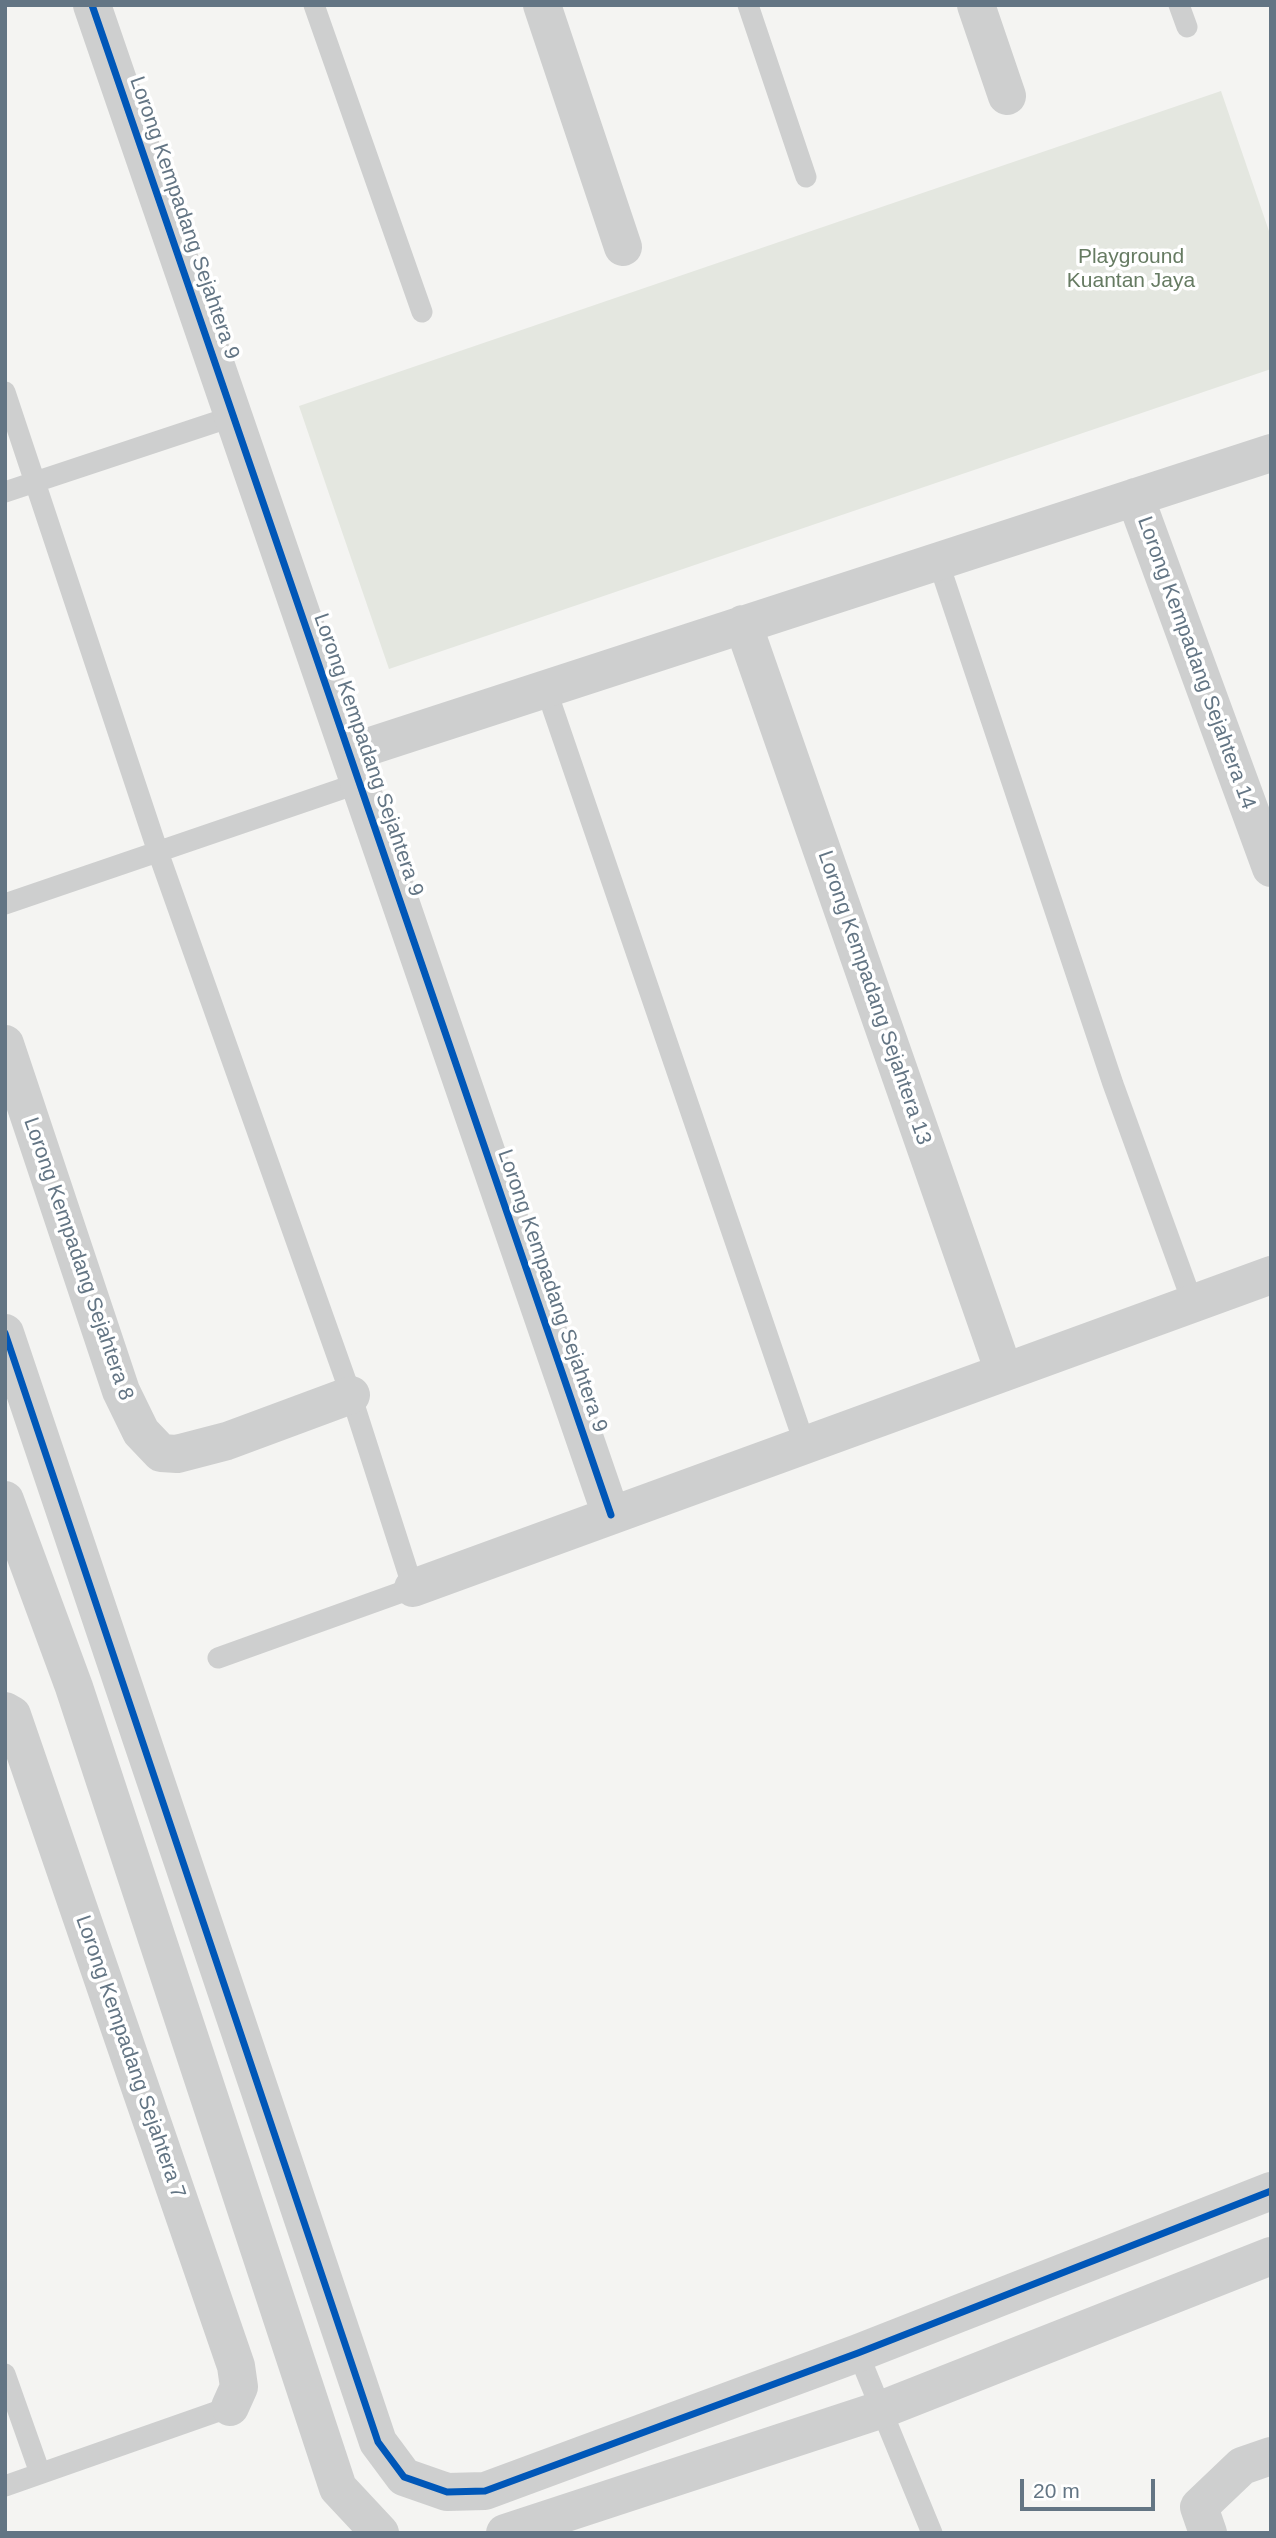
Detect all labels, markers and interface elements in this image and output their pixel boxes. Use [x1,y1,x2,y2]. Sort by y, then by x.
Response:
street label: Lorong Kempadang Sejahtera 9 [124,73,244,363]
park label: Playground Kuantan Jaya [1067,244,1195,294]
street label: Lorong Kempadang Sejahtera 14 [1131,513,1261,813]
street label: Lorong Kempadang Sejahtera 9 [308,610,428,900]
street label: Lorong Kempadang Sejahtera 13 [812,848,936,1148]
street label: Lorong Kempadang Sejahtera 8 [18,1114,138,1404]
street label: Lorong Kempadang Sejahtera 9 [492,1146,612,1436]
street label: Lorong Kempadang Sejahtera 7 [70,1912,190,2202]
scale bar [1024,2464,1159,2508]
text: 20 m [1033,2479,1080,2502]

